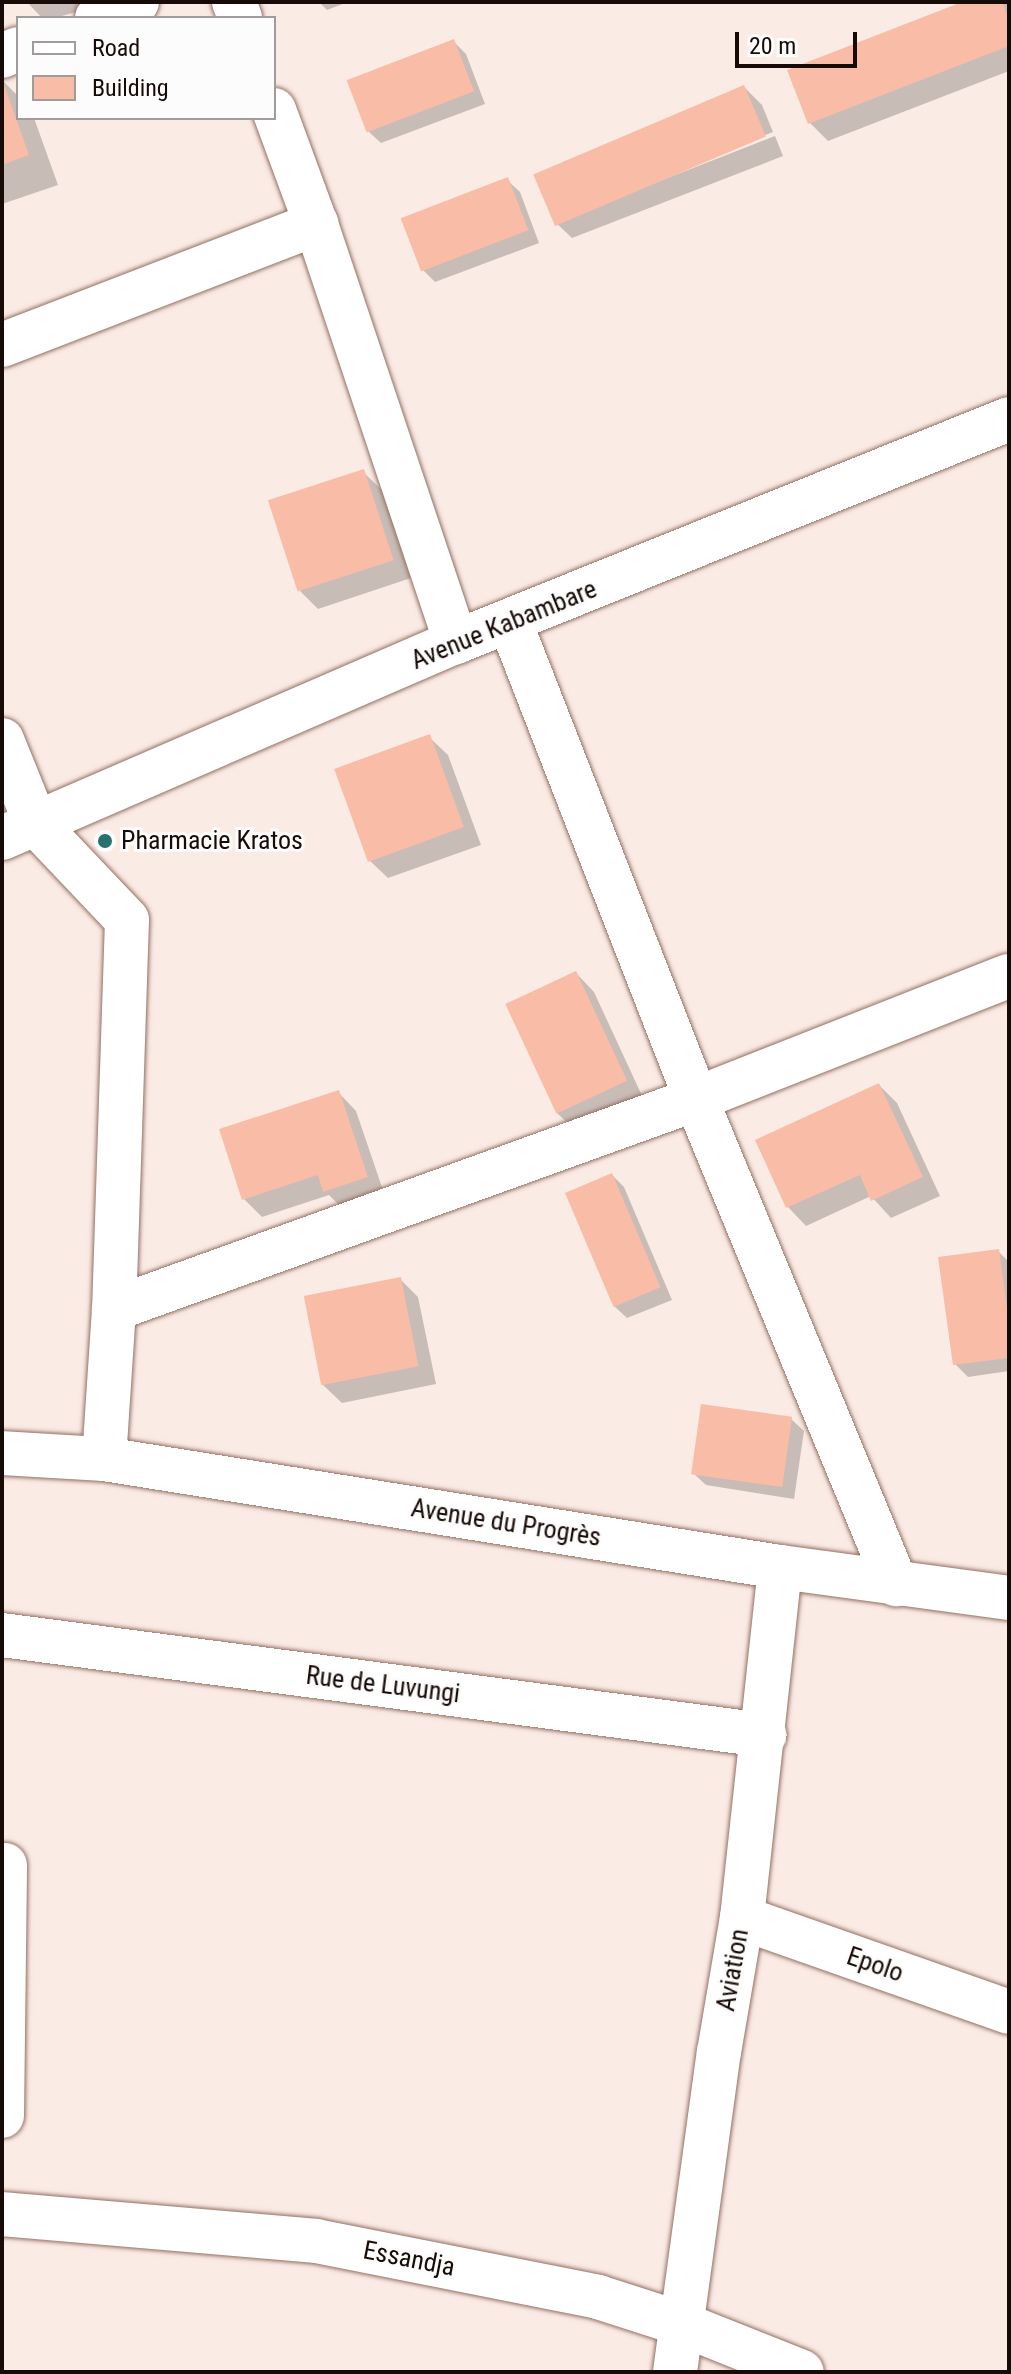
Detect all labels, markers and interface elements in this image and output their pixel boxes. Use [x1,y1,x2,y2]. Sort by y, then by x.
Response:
legend [16,16,276,120]
scale bar [739,16,861,66]
text: 20 m [749,32,796,60]
text: Road [92,34,140,62]
text: Building [92,74,169,102]
street label: Avenue Kabambare [407,574,601,676]
place label: Pharmacie Kratos [121,825,303,857]
marker: Pharmacie Kratos [96,832,114,850]
street label: Avenue du Progrès [409,1493,603,1553]
street label: Rue de Luvungi [304,1660,462,1710]
street label: Aviation [710,1926,756,2014]
street label: Epolo [843,1941,907,1989]
street label: Essandja [360,2235,458,2283]

